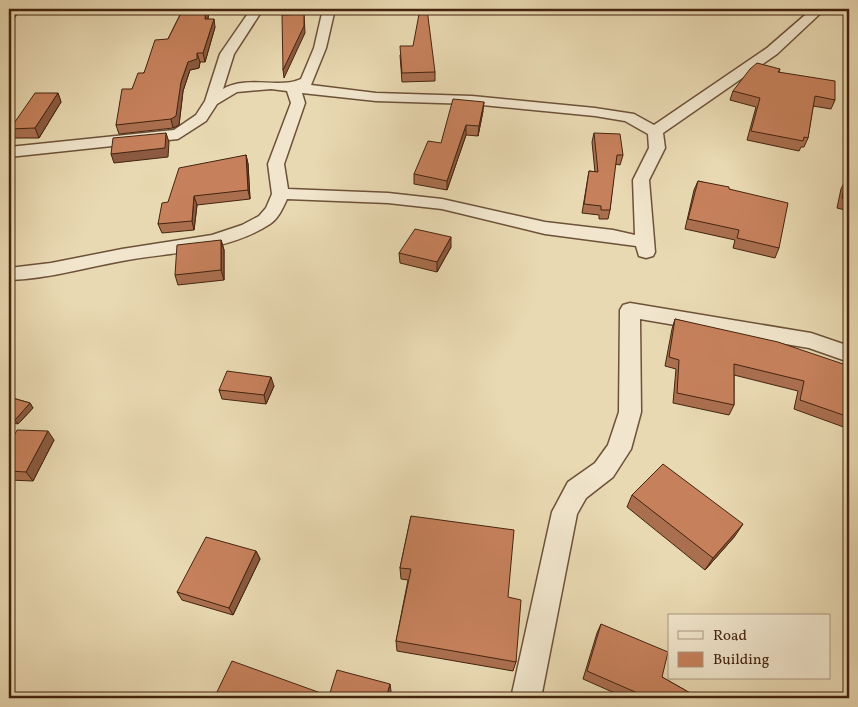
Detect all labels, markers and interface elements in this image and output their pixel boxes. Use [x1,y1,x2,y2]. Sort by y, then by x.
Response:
legend [668,614,830,680]
text: Road [713,626,747,647]
text: Building [713,650,770,671]

